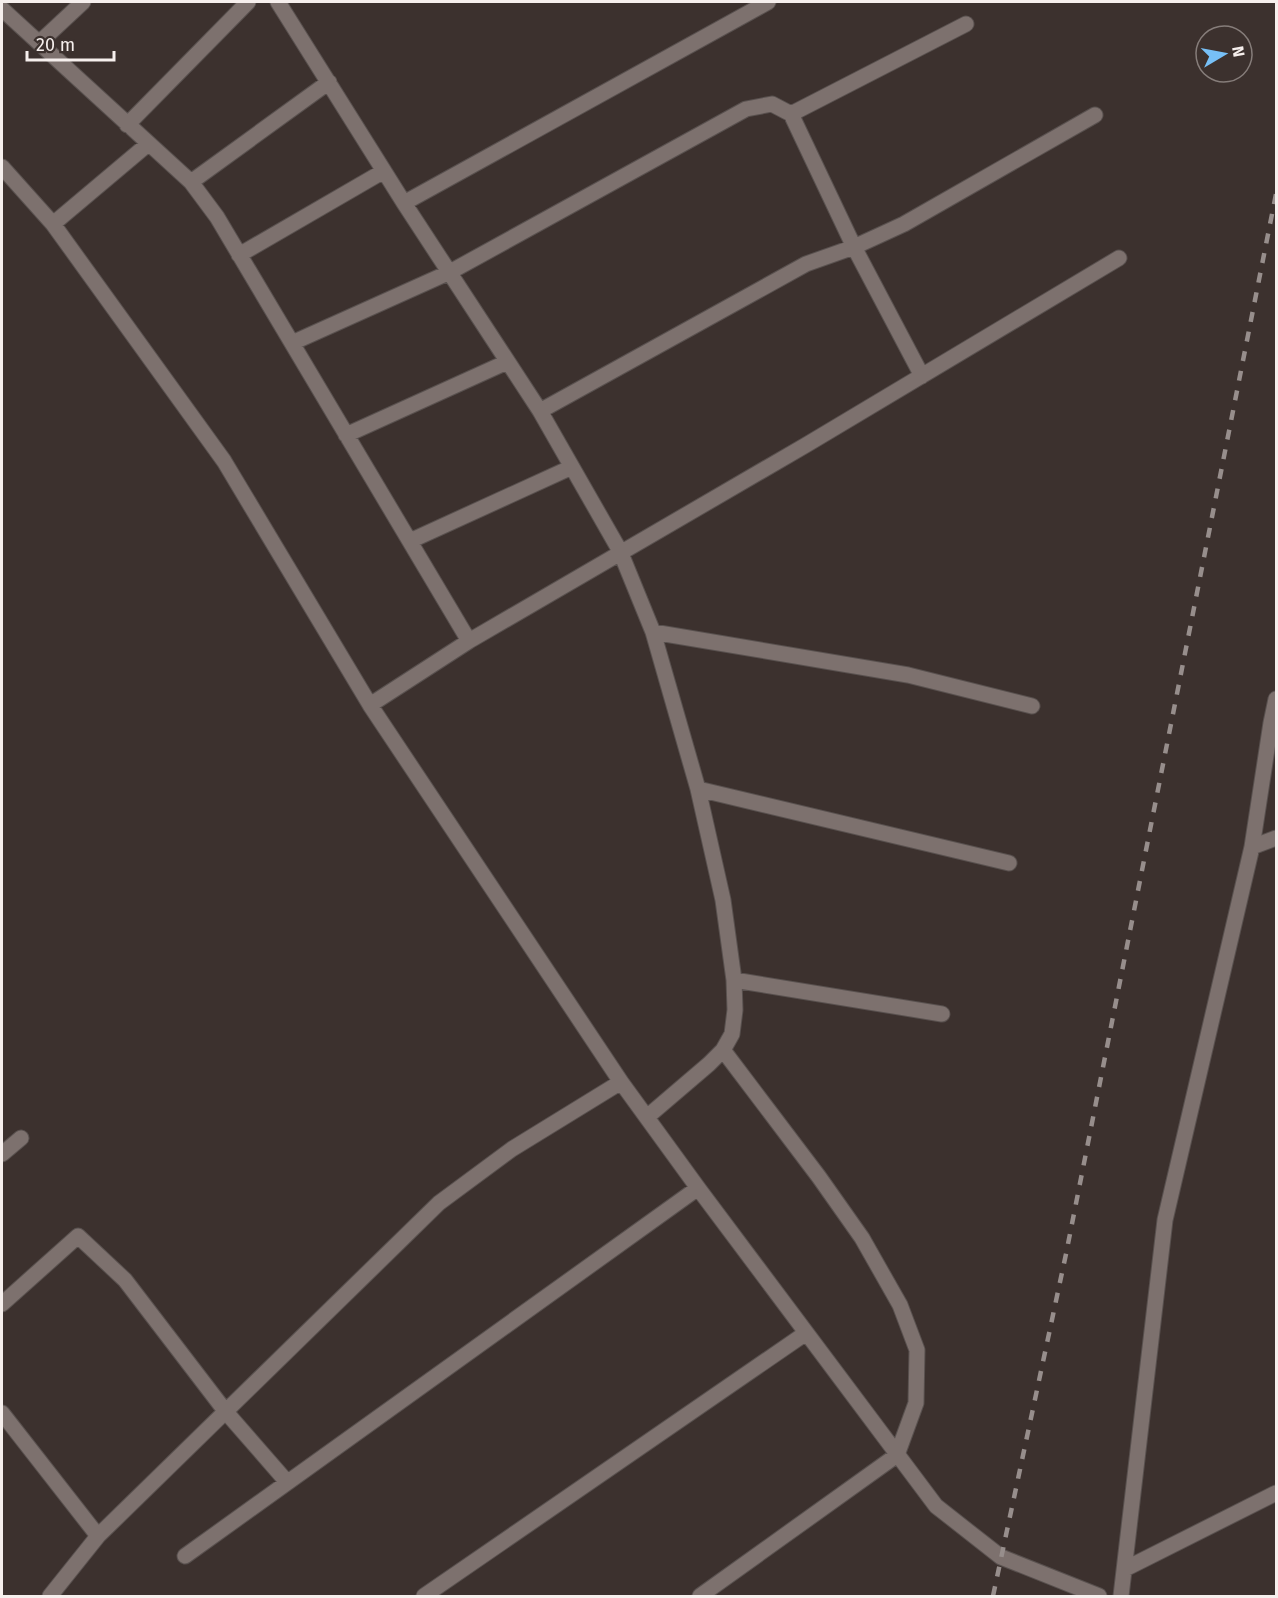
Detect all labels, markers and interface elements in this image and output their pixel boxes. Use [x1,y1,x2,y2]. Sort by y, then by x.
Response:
scale bar [27,24,114,62]
north arrow [1194,24,1254,84]
text: 20 m [36,34,75,56]
text: N [1228,45,1249,58]

